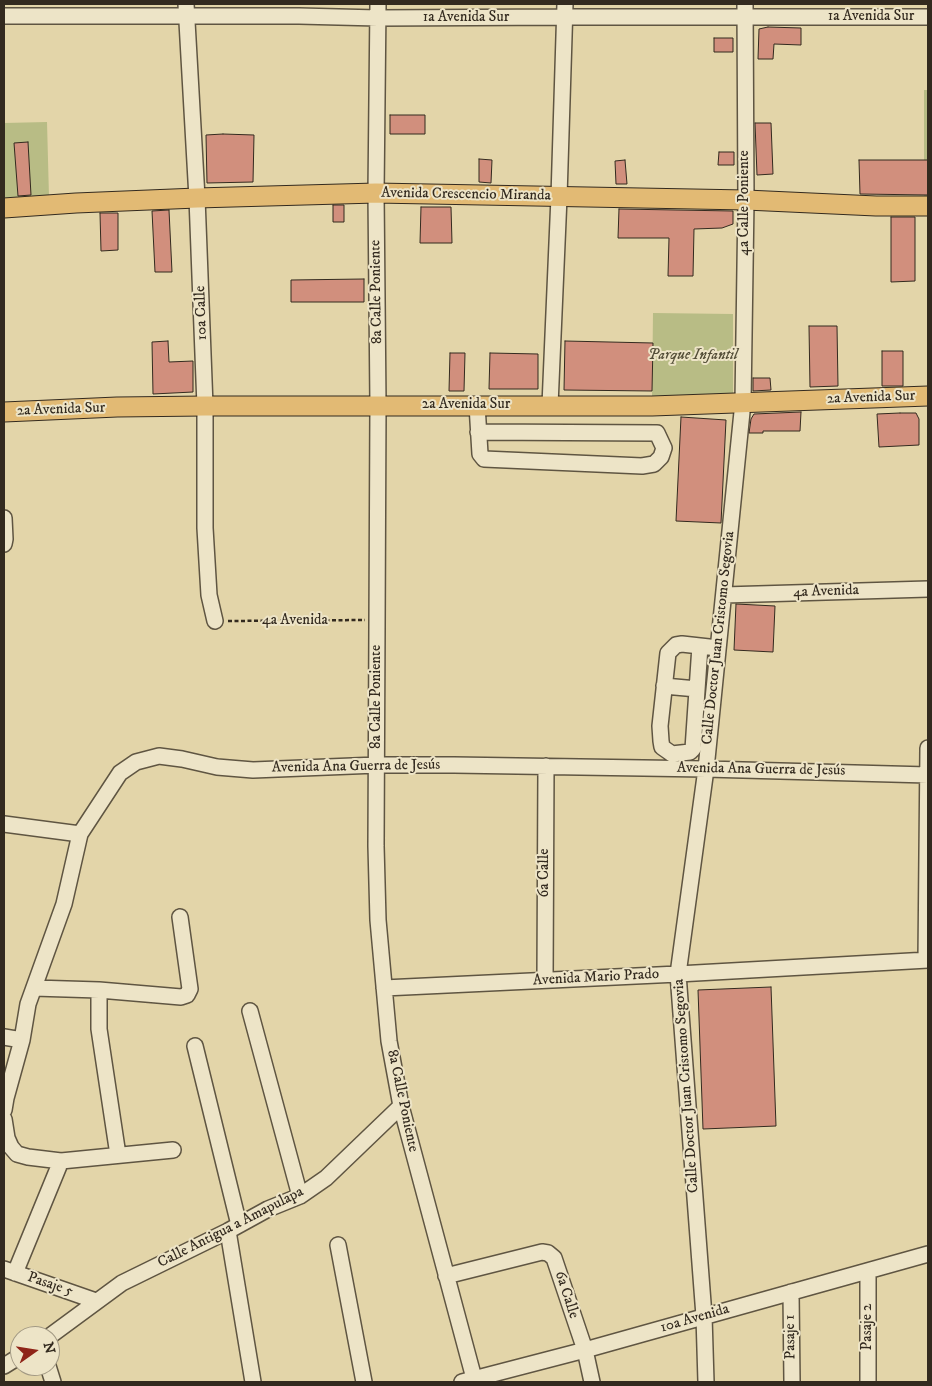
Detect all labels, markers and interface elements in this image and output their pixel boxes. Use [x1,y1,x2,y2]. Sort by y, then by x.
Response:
street label: 1a Avenida Sur [828,8,914,26]
street label: 1a Avenida Sur [423,9,509,27]
street label: 4a Calle Poniente [736,150,754,256]
street label: Avenida Crescencio Miranda [381,185,551,205]
street label: 8a Calle Poniente [367,240,387,344]
street label: 10a Calle [192,285,212,341]
park label: Parque Infantil [648,347,738,365]
street label: 2a Avenida Sur [826,387,916,409]
street label: 2a Avenida Sur [422,396,510,414]
street label: 2a Avenida Sur [16,399,106,421]
street label: Calle Doctor Juan Cristomo Segovia [699,530,739,746]
street label: 4a Avenida [793,582,859,602]
street label: 4a Avenida [262,612,328,630]
street label: 8a Calle Poniente [368,645,386,749]
street label: Avenida Ana Guerra de Jesús [272,757,440,777]
street label: Avenida Ana Guerra de Jesús [677,760,845,780]
street label: 6a Calle [536,849,554,897]
street label: Avenida Mario Prado [532,966,660,990]
street label: Calle Doctor Juan Cristomo Segovia [671,978,703,1194]
street label: 8a Calle Poniente [382,1048,422,1154]
street label: Calle Antigua a Amapulapa [155,1183,307,1273]
street label: Pasaje 5 [25,1269,75,1301]
street label: 6a Calle [550,1269,582,1321]
street label: 10a Avenida [659,1301,731,1337]
street label: Pasaje 2 [859,1304,877,1350]
street label: Pasaje 1 [782,1314,800,1360]
north arrow [10,1326,60,1376]
text: N [39,1340,59,1355]

